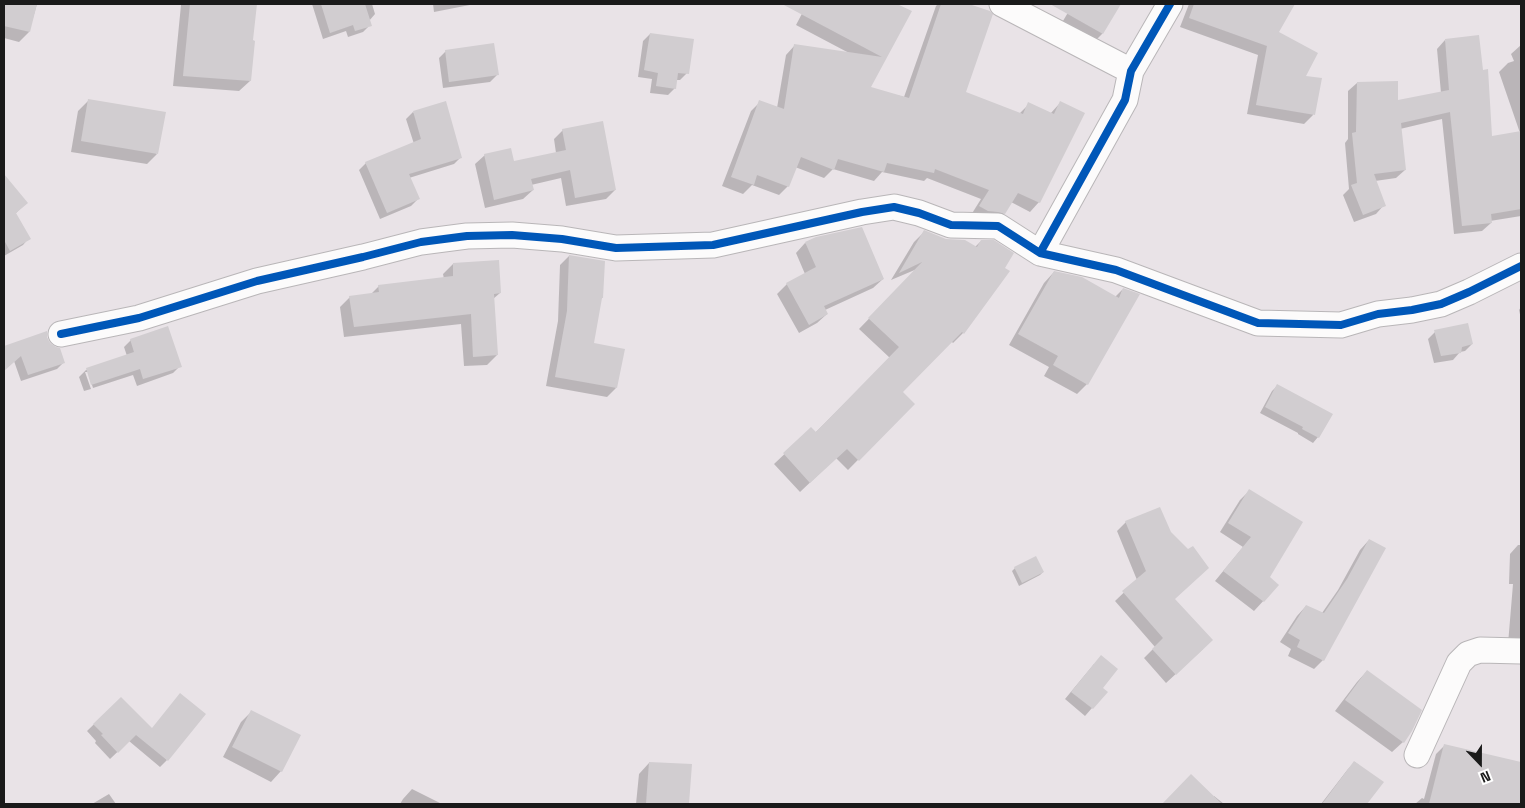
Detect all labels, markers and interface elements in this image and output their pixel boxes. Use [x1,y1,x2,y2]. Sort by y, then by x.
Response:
north arrow [1455,738,1505,788]
text: N [1478,767,1493,787]

